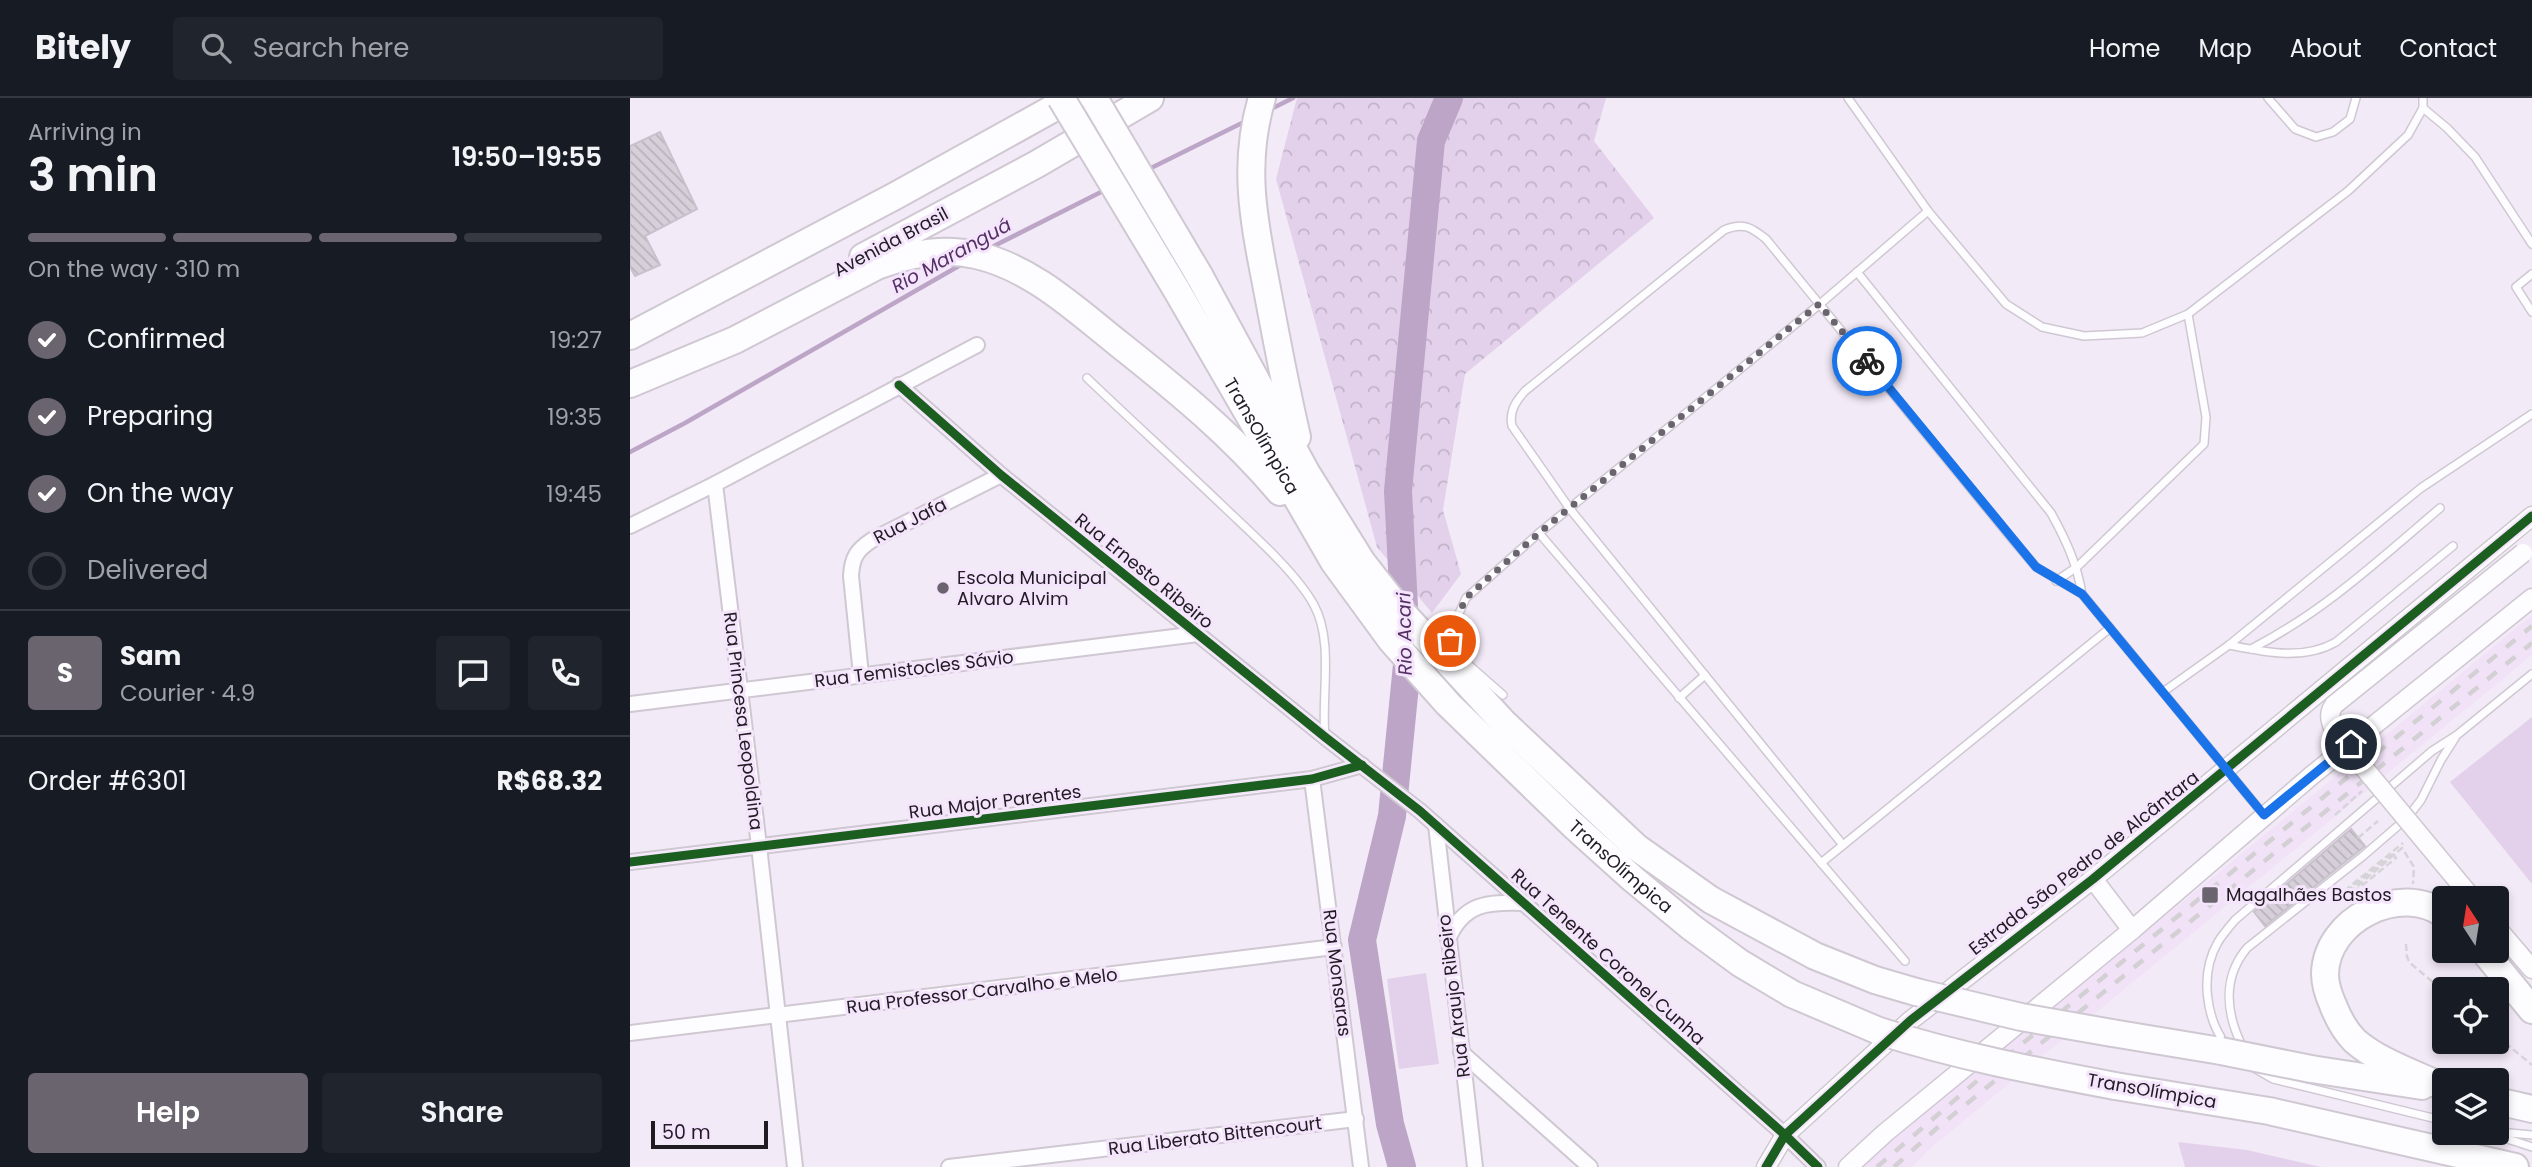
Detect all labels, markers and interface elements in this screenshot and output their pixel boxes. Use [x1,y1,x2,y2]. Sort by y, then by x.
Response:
search box [173,17,663,80]
text: Bitely [35,24,131,71]
icon: search [197,29,235,67]
text: Search here [253,30,409,66]
text: Home [2089,32,2161,65]
text: Map [2199,32,2252,65]
text: About [2290,32,2361,65]
text: Contact [2399,32,2497,65]
text: Arriving in [28,116,142,148]
text: 19:50–19:55 [452,139,602,175]
text: 3 min [28,143,158,207]
street label: Avenida Brasil [829,201,953,282]
water label: Rio Maranguá [886,211,1016,300]
text: On the way · 310 m [28,253,240,285]
icon: check [28,321,66,359]
text: Confirmed [87,321,225,357]
text: 19:27 [549,324,602,356]
courier [1832,326,1902,396]
icon: bike [1848,342,1886,380]
street label: TransOlímpica [1218,373,1305,499]
icon: check [28,398,66,436]
text: Preparing [87,398,213,434]
text: 19:35 [547,401,602,433]
icon: check [28,475,66,513]
text: On the way [87,475,234,511]
text: 19:45 [546,478,602,510]
street label: Rua Jafa [869,491,951,550]
street label: Rua Ernesto Ribeiro [1070,507,1219,634]
text: Delivered [87,552,208,588]
place label: Escola Municipal Alvaro Alvim [957,565,1107,611]
marker: Escola Municipal Alvaro Alvim [935,580,951,596]
water label: Rio Acari [1390,592,1419,676]
street label: Rua Princesa Leopoldina [718,610,769,832]
pin [1420,611,1480,671]
icon: bag [1431,622,1469,660]
button: chat [436,636,510,710]
button: phone [528,636,602,710]
text: Sam [120,638,181,674]
street label: Rua Temistocles Sávio [813,644,1015,693]
text: S [57,655,73,691]
text: Courier · 4.9 [120,677,255,709]
pin [2321,714,2381,774]
icon: home [2332,725,2370,763]
text: Order #6301 [28,763,187,799]
text: R$68.32 [497,763,602,799]
street label: Estrada São Pedro de Alcântara [1963,765,2204,960]
street label: Rua Major Parentes [907,779,1083,824]
street label: TransOlímpica [1563,814,1678,919]
street label: Rua Tenente Coronel Cunha [1506,863,1711,1051]
place label: Magalhães Bastos [2226,882,2392,907]
marker: Magalhães Bastos [2200,885,2220,905]
north arrow [2432,886,2510,962]
map controls [2432,886,2509,1145]
street label: Rua Monsaras [1317,908,1358,1038]
street label: Rua Araujo Ribeiro [1431,913,1476,1079]
street label: Rua Professor Carvalho e Melo [845,961,1119,1020]
button: locate [2432,977,2509,1054]
street label: TransOlímpica [2086,1067,2219,1114]
button: layers [2432,1068,2509,1145]
button: Help [28,1073,308,1153]
button: Share [322,1073,602,1153]
street label: Rua Liberato Bittencourt [1107,1110,1323,1161]
scale bar [651,1118,768,1150]
text: 50 m [662,1119,711,1146]

